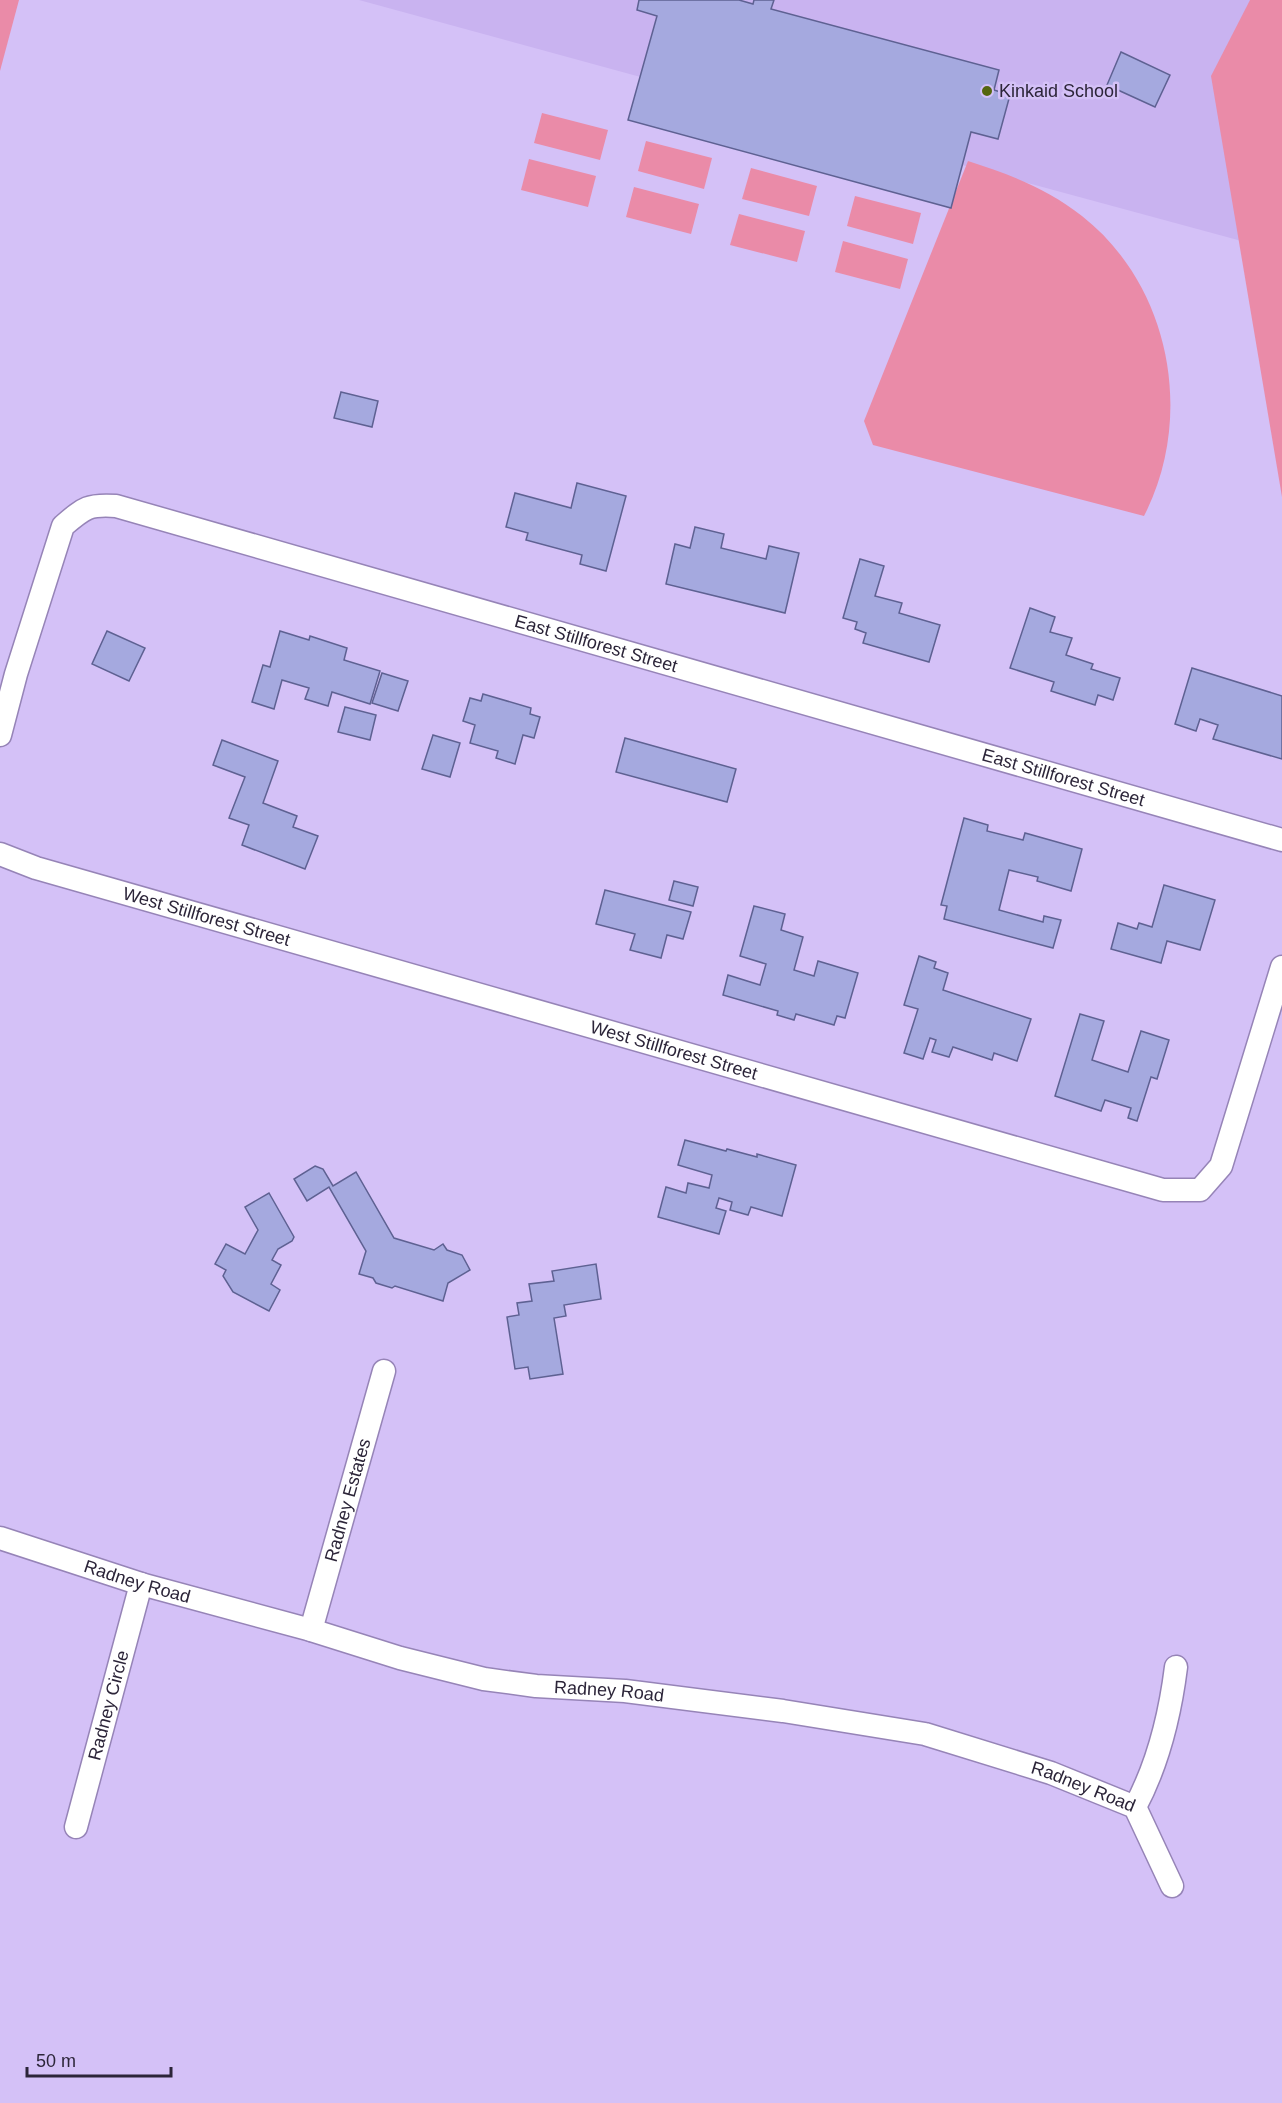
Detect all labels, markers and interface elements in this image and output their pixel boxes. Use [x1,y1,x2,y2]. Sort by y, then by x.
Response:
place label: Kinkaid School [999,81,1118,101]
marker: Kinkaid School [980,84,994,98]
street label: East Stillforest Street [513,611,680,676]
street label: East Stillforest Street [980,745,1147,810]
street label: West Stillforest Street [121,883,292,950]
street label: West Stillforest Street [588,1017,760,1084]
street label: Radney Estates [321,1436,374,1564]
street label: Radney Road [81,1556,193,1607]
street label: Radney Circle [84,1648,133,1762]
street label: Radney Road [554,1677,665,1706]
street label: Radney Road [1029,1758,1138,1816]
scale bar [27,2040,171,2078]
text: 50 m [36,2051,76,2071]

